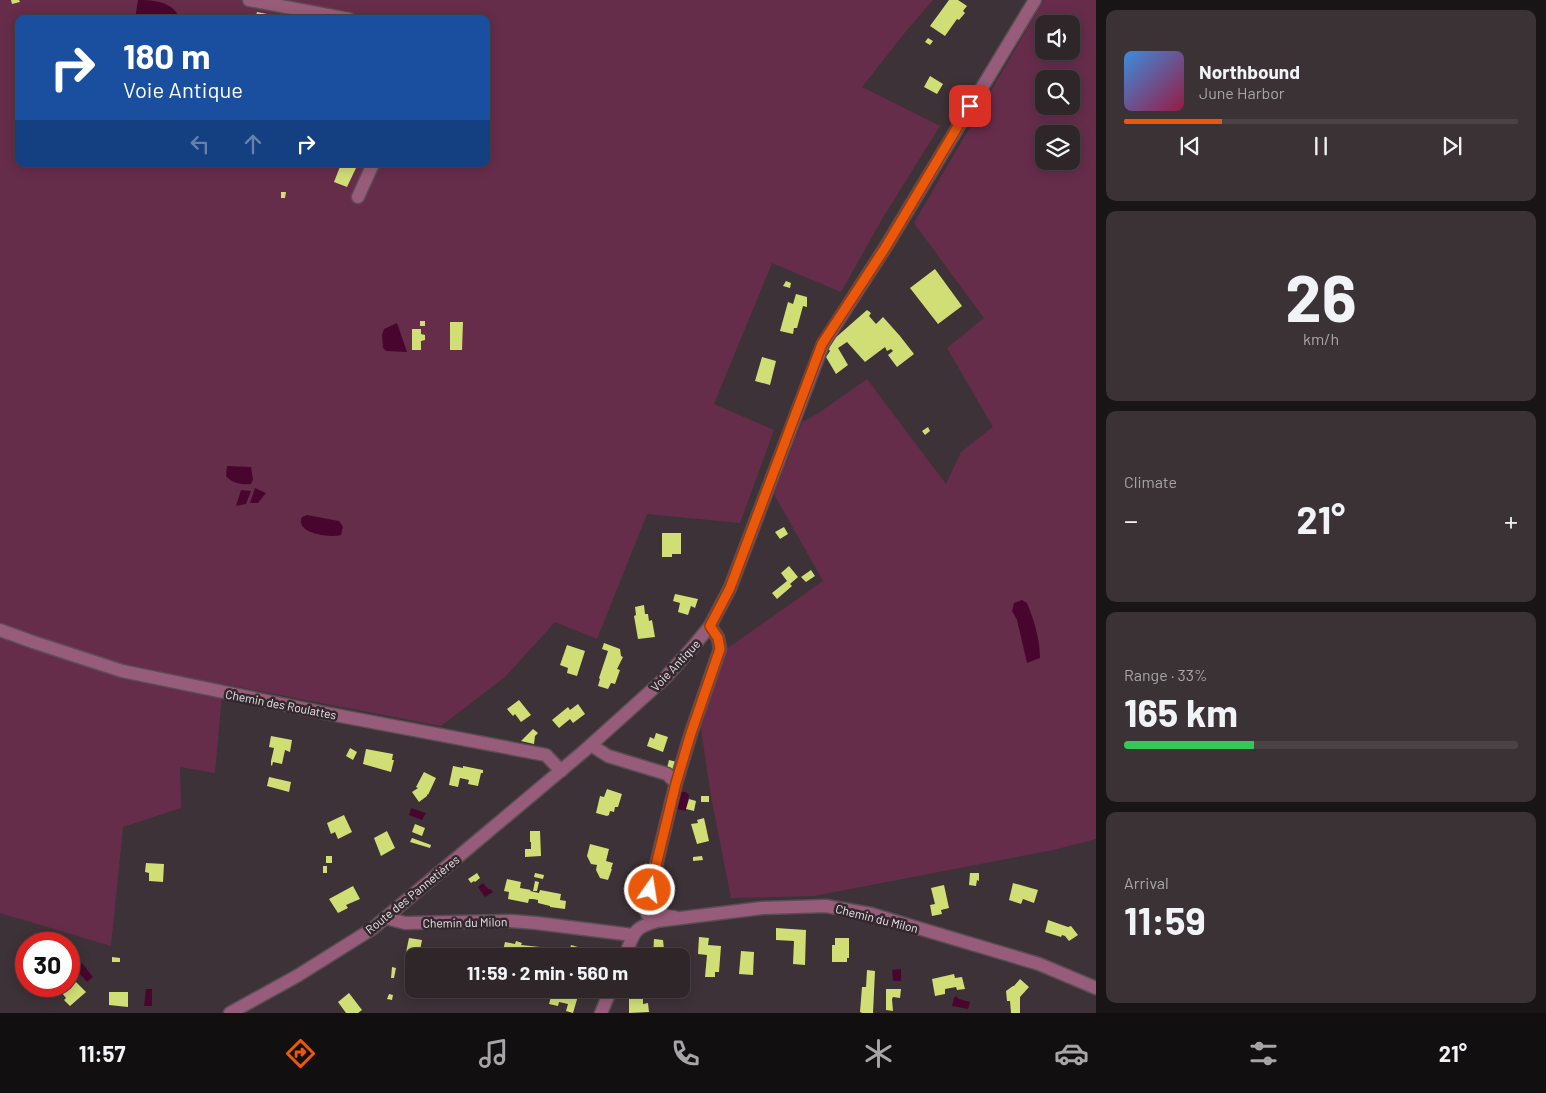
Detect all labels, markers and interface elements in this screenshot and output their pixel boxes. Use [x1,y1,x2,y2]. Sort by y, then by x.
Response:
map controls [1035,15,1080,170]
button: sound [1035,15,1080,60]
text: 180 m [123,34,211,76]
icon: right [40,35,105,100]
text: Northbound [1199,60,1300,83]
button: search [1035,70,1080,115]
text: Voie Antique [123,76,243,102]
text: June Harbor [1199,83,1285,102]
pin [949,85,991,127]
icon: arrive [956,92,984,120]
button: layers [1035,125,1080,170]
icon: left [186,130,214,158]
icon: ahead [239,130,267,158]
icon: right [292,130,320,158]
icon: previous [1176,132,1204,160]
icon: pause [1307,132,1335,160]
icon: next [1438,132,1466,160]
text: 26 [1285,257,1357,335]
text: km/h [1303,329,1339,348]
text: Climate [1124,472,1177,491]
text: 21° [1297,496,1345,542]
text: − [1124,503,1138,537]
text: + [1504,503,1518,537]
street label: Voie Antique [648,636,702,694]
text: Range · 33% [1124,665,1208,684]
street label: Chemin des Roulattes [224,686,338,722]
text: 165 km [1124,689,1238,735]
street label: Route des Pannetières [362,852,462,936]
position arrow [623,863,675,915]
text: Arrival [1124,873,1169,892]
text: 11:59 [1124,897,1206,943]
street label: Chemin du Milon [834,901,920,935]
street label: Chemin du Milon [423,914,507,930]
speed limit sign: 30 [15,932,80,997]
text: 11:59 · 2 min · 560 m [467,961,628,984]
icon: directions [283,1036,318,1071]
icon: music [476,1036,511,1071]
icon: phone [668,1036,703,1071]
icon: climate [861,1036,896,1071]
icon: car [1054,1036,1089,1071]
icon: filters [1246,1036,1281,1071]
text: 11:57 [79,1040,125,1066]
text: 21° [1439,1040,1467,1066]

